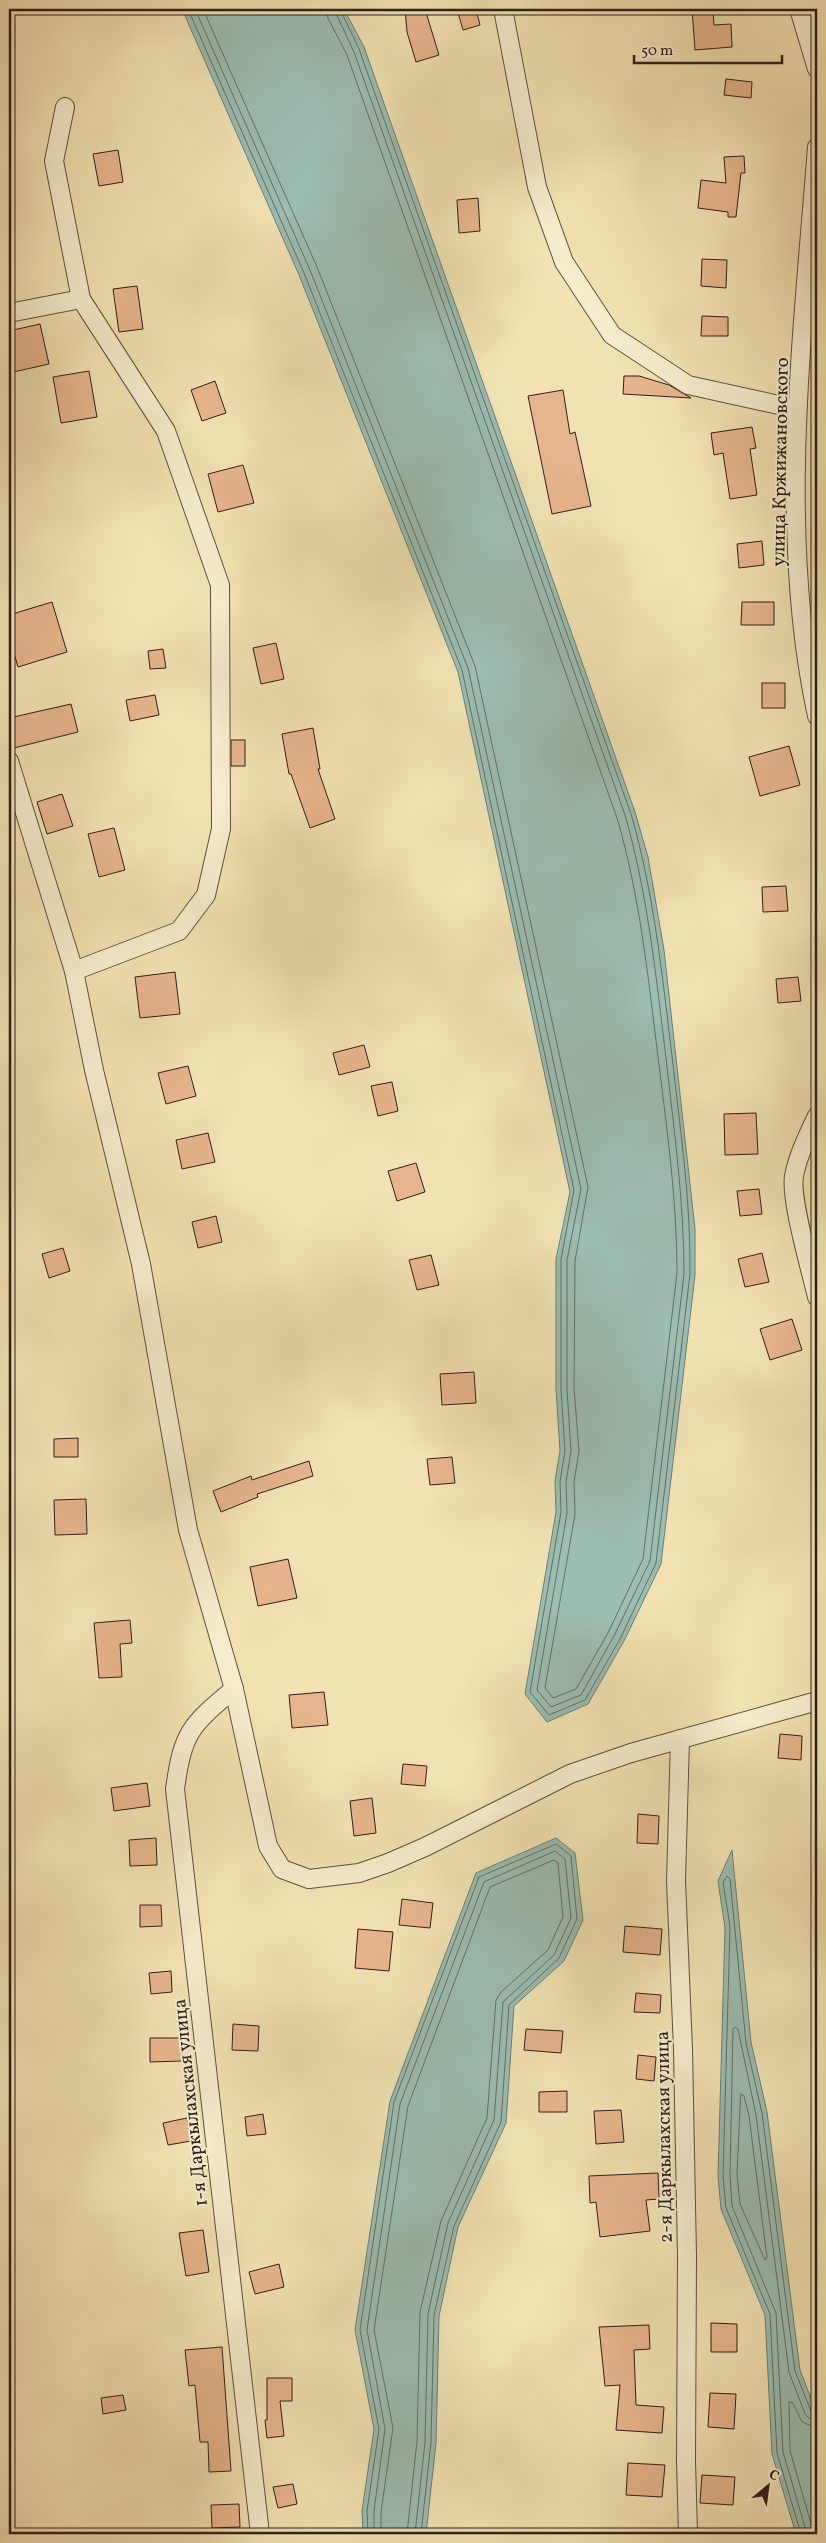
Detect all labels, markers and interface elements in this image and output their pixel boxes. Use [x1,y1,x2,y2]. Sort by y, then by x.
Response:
scale bar [634,32,781,64]
text: 50 m [641,41,673,62]
street label: улица Кржижановского [766,357,796,567]
street label: 1-я Даркылахская улица [167,1998,215,2208]
street label: 2-я Даркылахская улица [650,2031,680,2243]
north arrow [744,2460,794,2510]
text: С [765,2465,782,2486]

